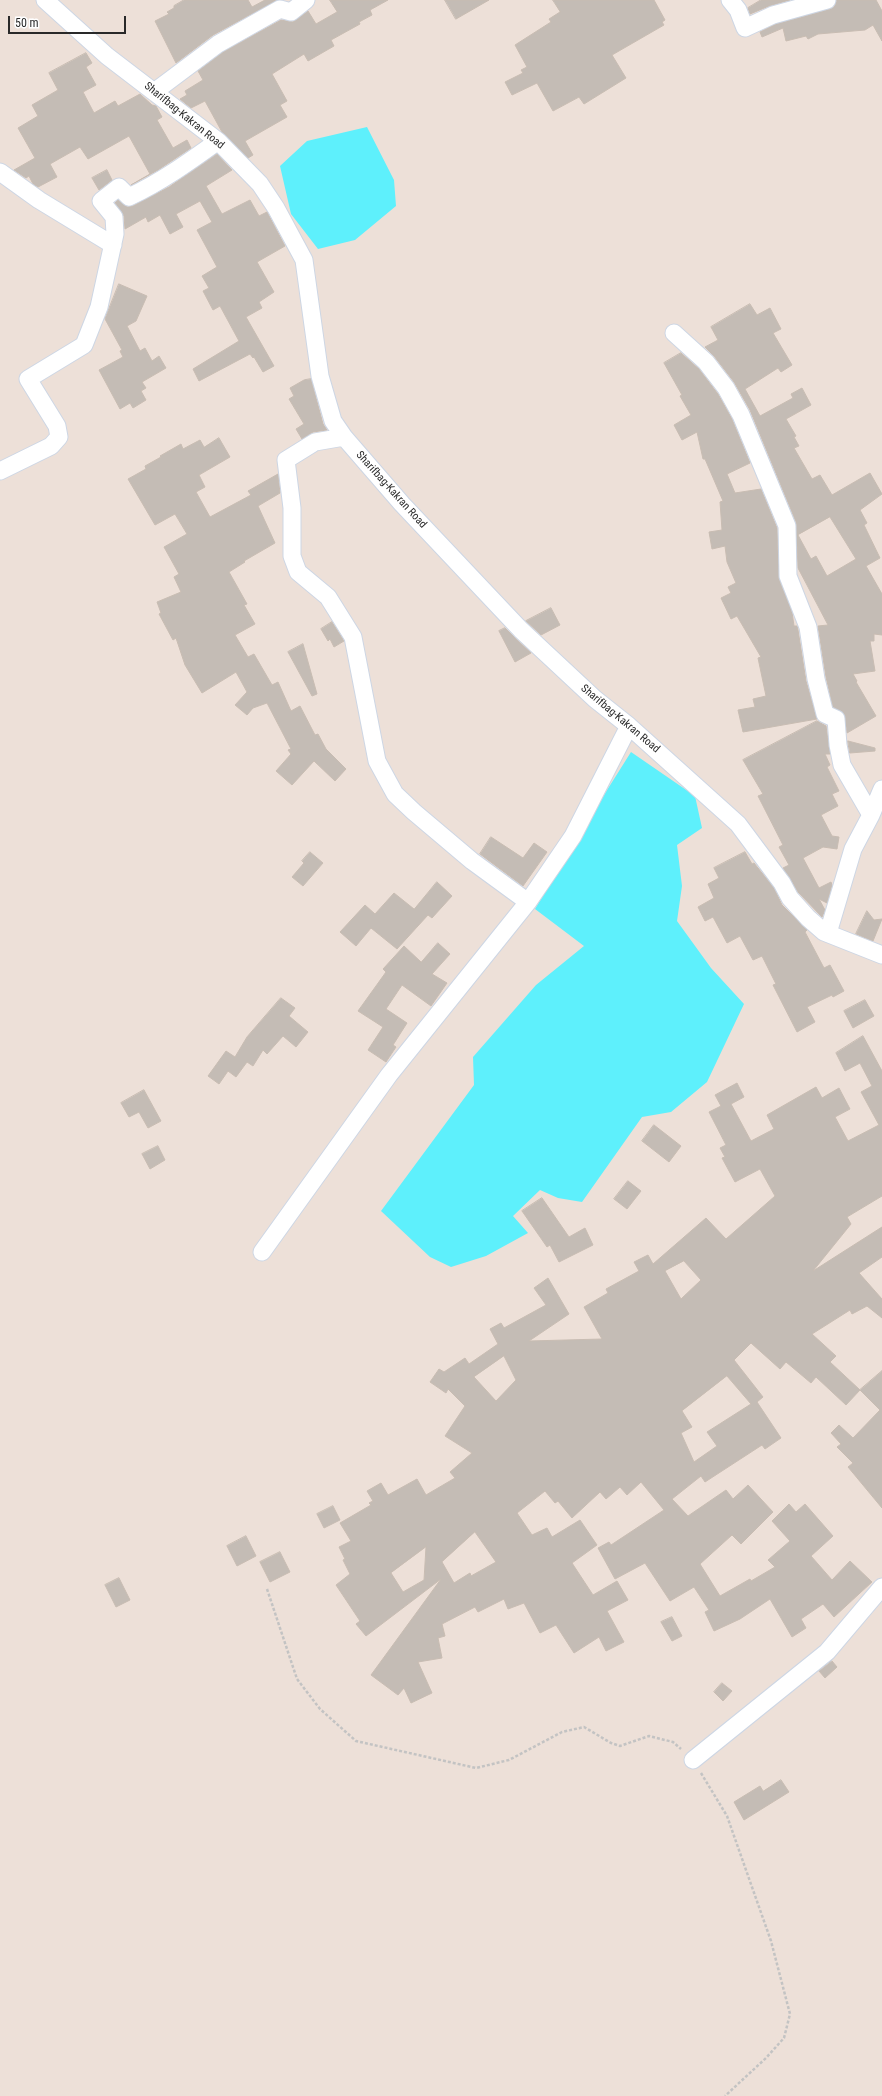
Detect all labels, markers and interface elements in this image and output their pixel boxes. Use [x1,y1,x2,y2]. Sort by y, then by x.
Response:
scale bar [10,8,128,34]
text: 50 m [15,16,39,30]
street label: Sharifbag-Kakran Road [141,80,227,152]
street label: Sharifbag-Kakran Road [353,449,429,531]
street label: Sharifbag-Kakran Road [578,682,662,756]

